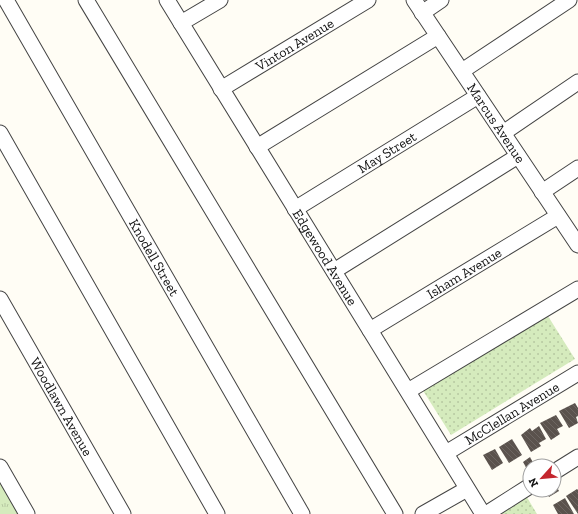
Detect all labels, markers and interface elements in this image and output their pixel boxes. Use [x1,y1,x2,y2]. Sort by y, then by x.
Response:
street label: Vinton Avenue [252,15,337,76]
street label: Marcus Avenue [463,80,529,167]
street label: May Street [355,128,420,177]
street label: Edgewood Avenue [289,206,361,309]
street label: Knodell Street [125,216,183,300]
street label: Isham Avenue [424,244,505,303]
street label: Woodlawn Avenue [26,355,96,459]
street label: McClellan Avenue [462,378,563,449]
north arrow [522,458,562,498]
text: N [526,475,541,489]

